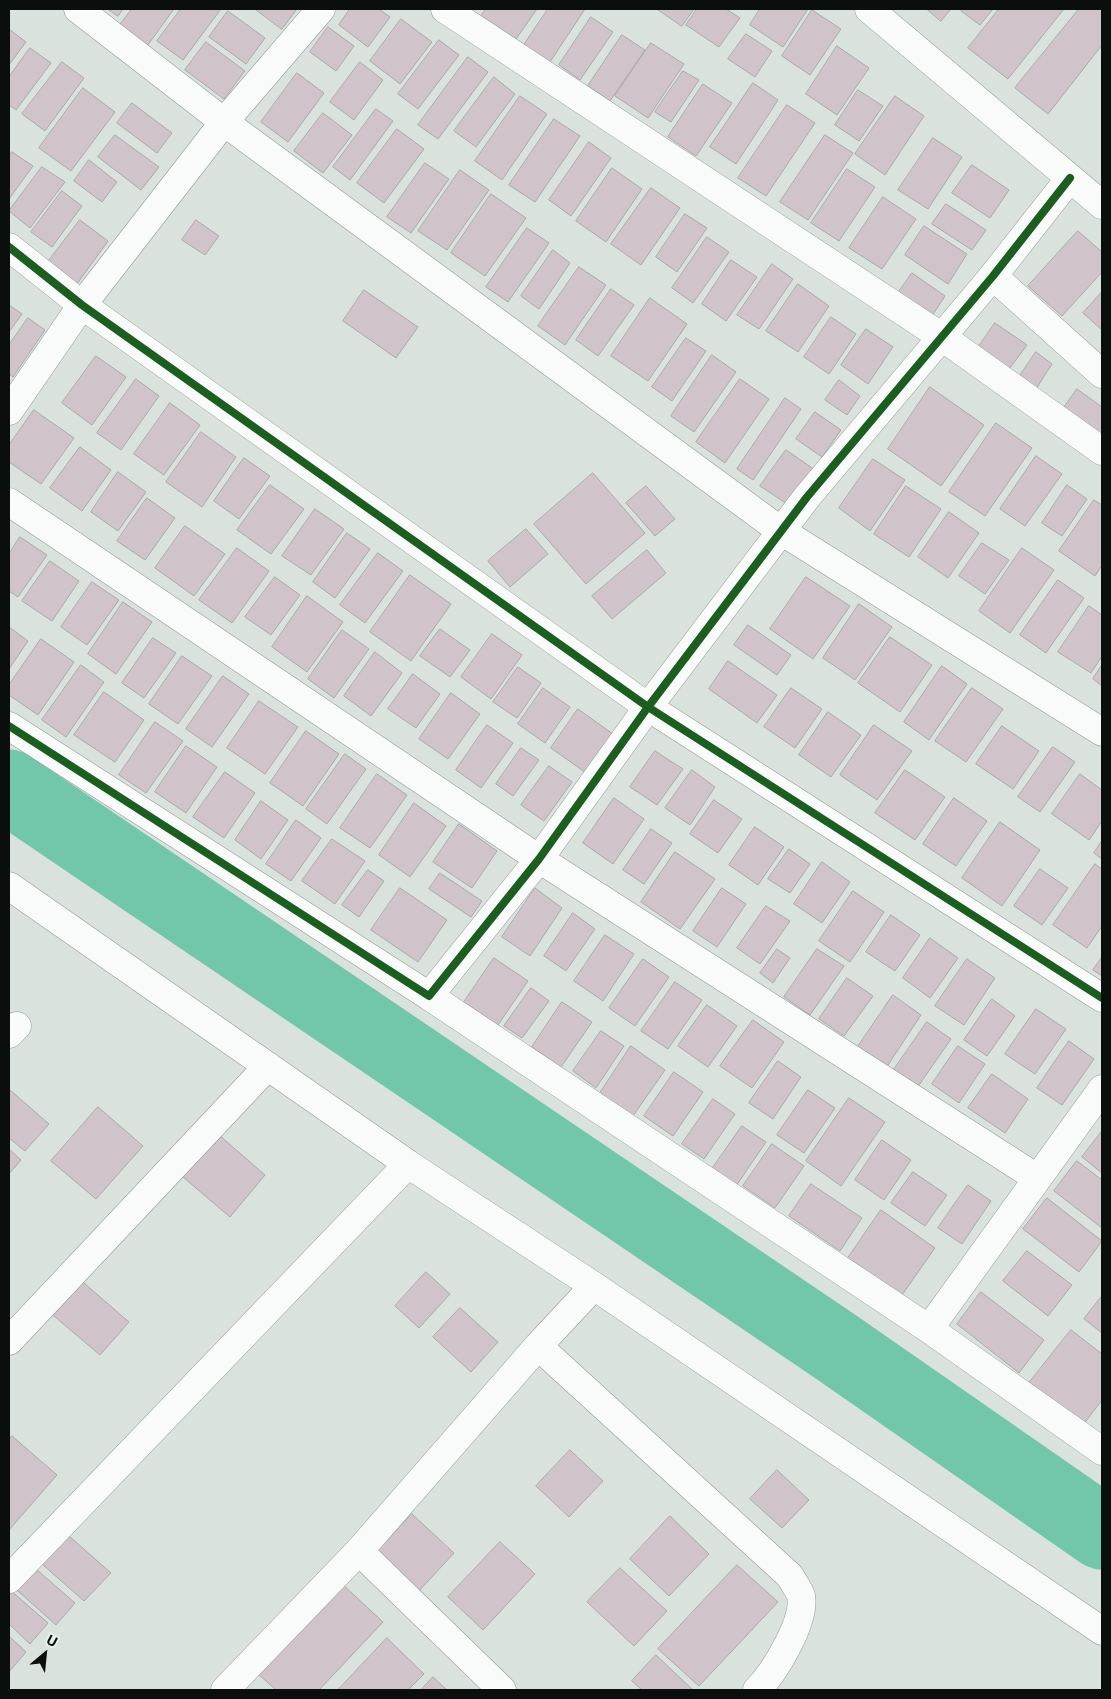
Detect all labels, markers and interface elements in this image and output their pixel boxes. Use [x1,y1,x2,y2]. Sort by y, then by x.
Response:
north arrow [20,1629,70,1679]
text: U [43,1629,61,1651]

